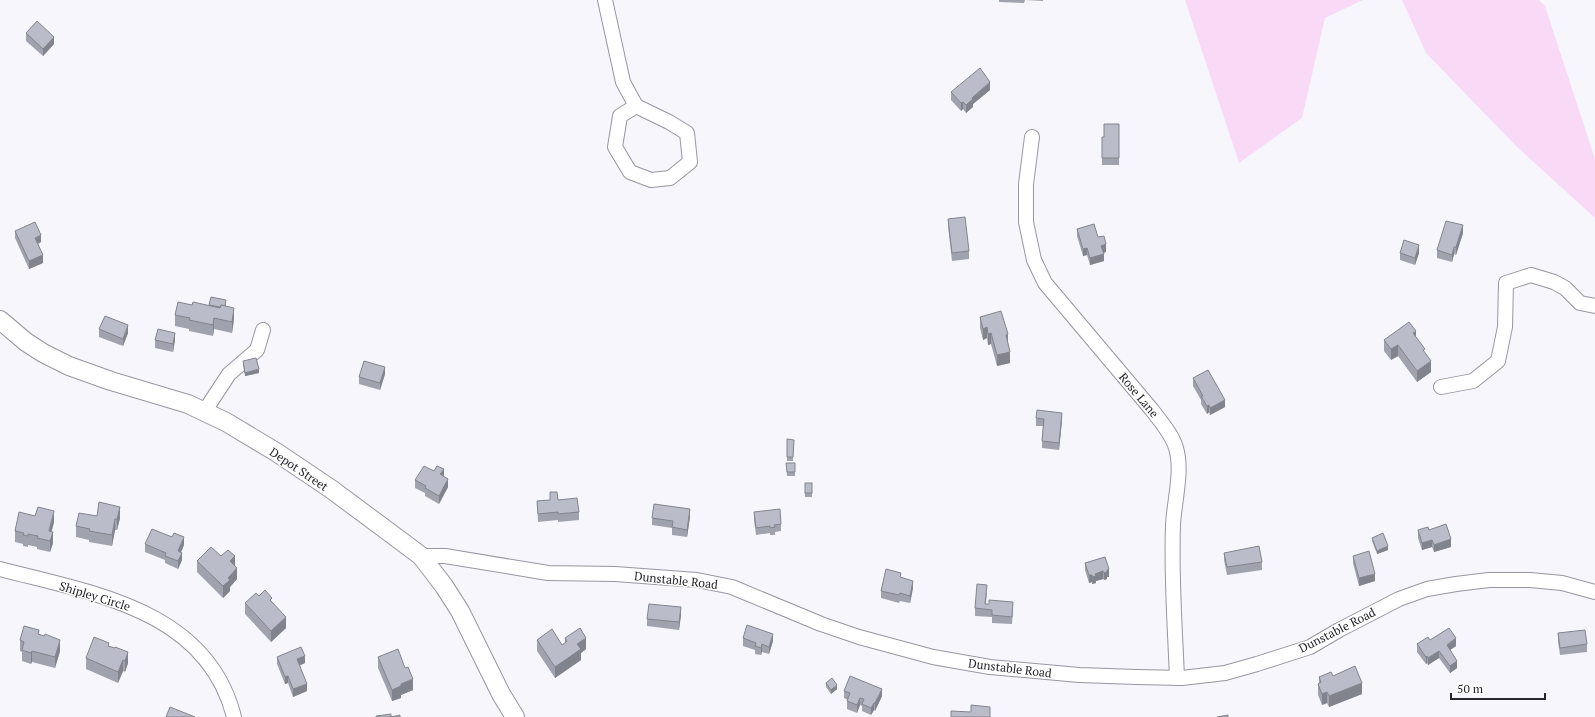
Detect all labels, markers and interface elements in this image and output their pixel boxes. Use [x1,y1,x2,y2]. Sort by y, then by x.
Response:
street label: Rose Lane [1116,369,1162,421]
street label: Depot Street [267,444,332,494]
street label: Dunstable Road [633,568,719,592]
street label: Shipley Circle [58,578,132,614]
street label: Dunstable Road [1296,604,1378,656]
street label: Dunstable Road [967,655,1053,681]
scale bar [1451,675,1545,701]
text: 50 m [1457,681,1484,696]

